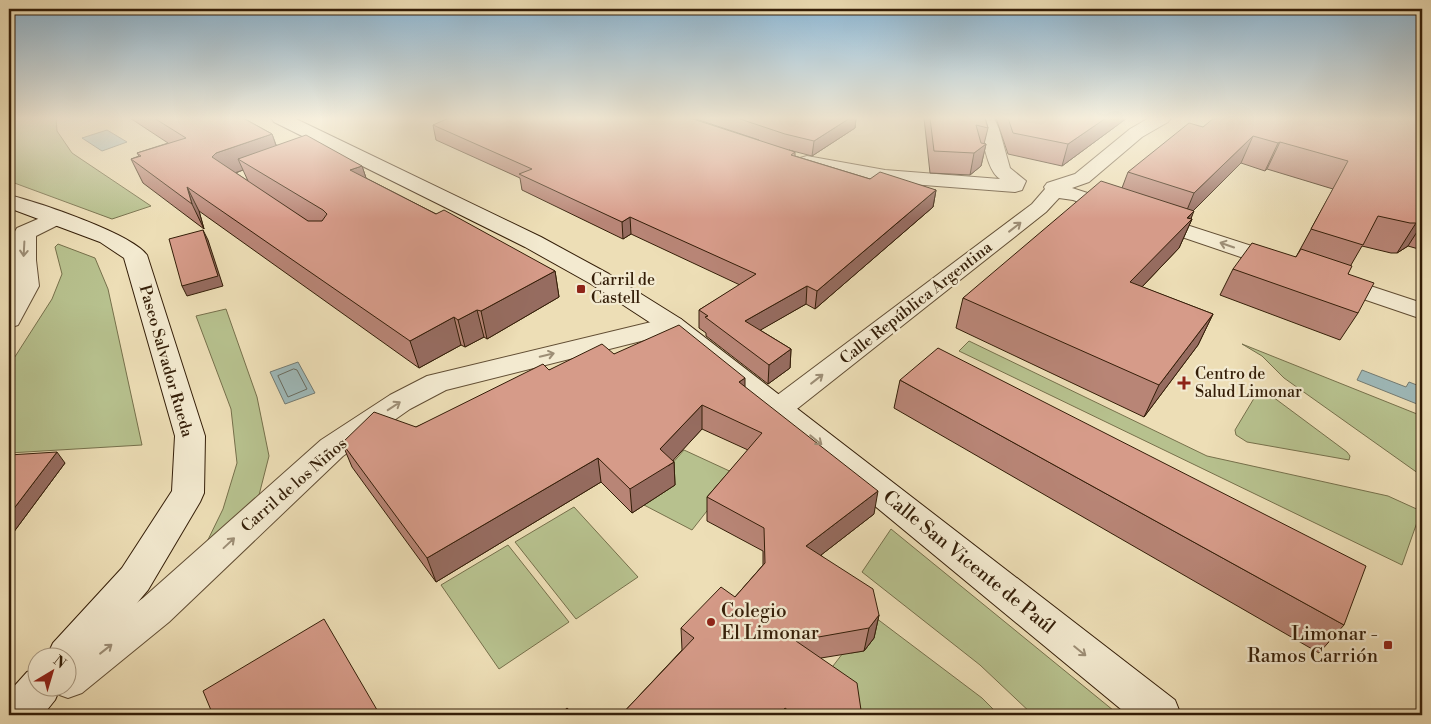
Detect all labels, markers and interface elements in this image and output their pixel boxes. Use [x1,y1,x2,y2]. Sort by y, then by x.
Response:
one-way arrow [1008,221,1021,232]
street label: Calle República Argentina [836,237,997,369]
one-way arrow [1220,240,1235,249]
one-way arrow [20,241,29,257]
place label: Carril de Castell [591,270,655,308]
street label: Paseo Salvador Rueda [135,283,198,440]
marker: Carril de Castell [575,283,587,295]
one-way arrow [539,350,555,359]
place label: Centro de Salud Limonar [1195,364,1302,402]
one-way arrow [810,374,823,385]
marker: Centro de Salud Limonar [1177,376,1191,390]
one-way arrow [387,401,401,411]
street label: Carril de los Niños [237,433,351,537]
one-way arrow [809,434,822,445]
street label: Calle San Vicente de Paúl [878,485,1060,639]
one-way arrow [223,537,236,549]
place label: Colegio El Limonar [721,599,819,645]
marker: Colegio El Limonar [705,616,717,628]
place label: Limonar - Ramos Carrión [1247,622,1378,668]
marker: Limonar - Ramos Carrión [1382,639,1394,651]
one-way arrow [99,643,112,654]
one-way arrow [1073,645,1086,656]
north arrow [28,646,78,696]
text: N [49,652,69,673]

